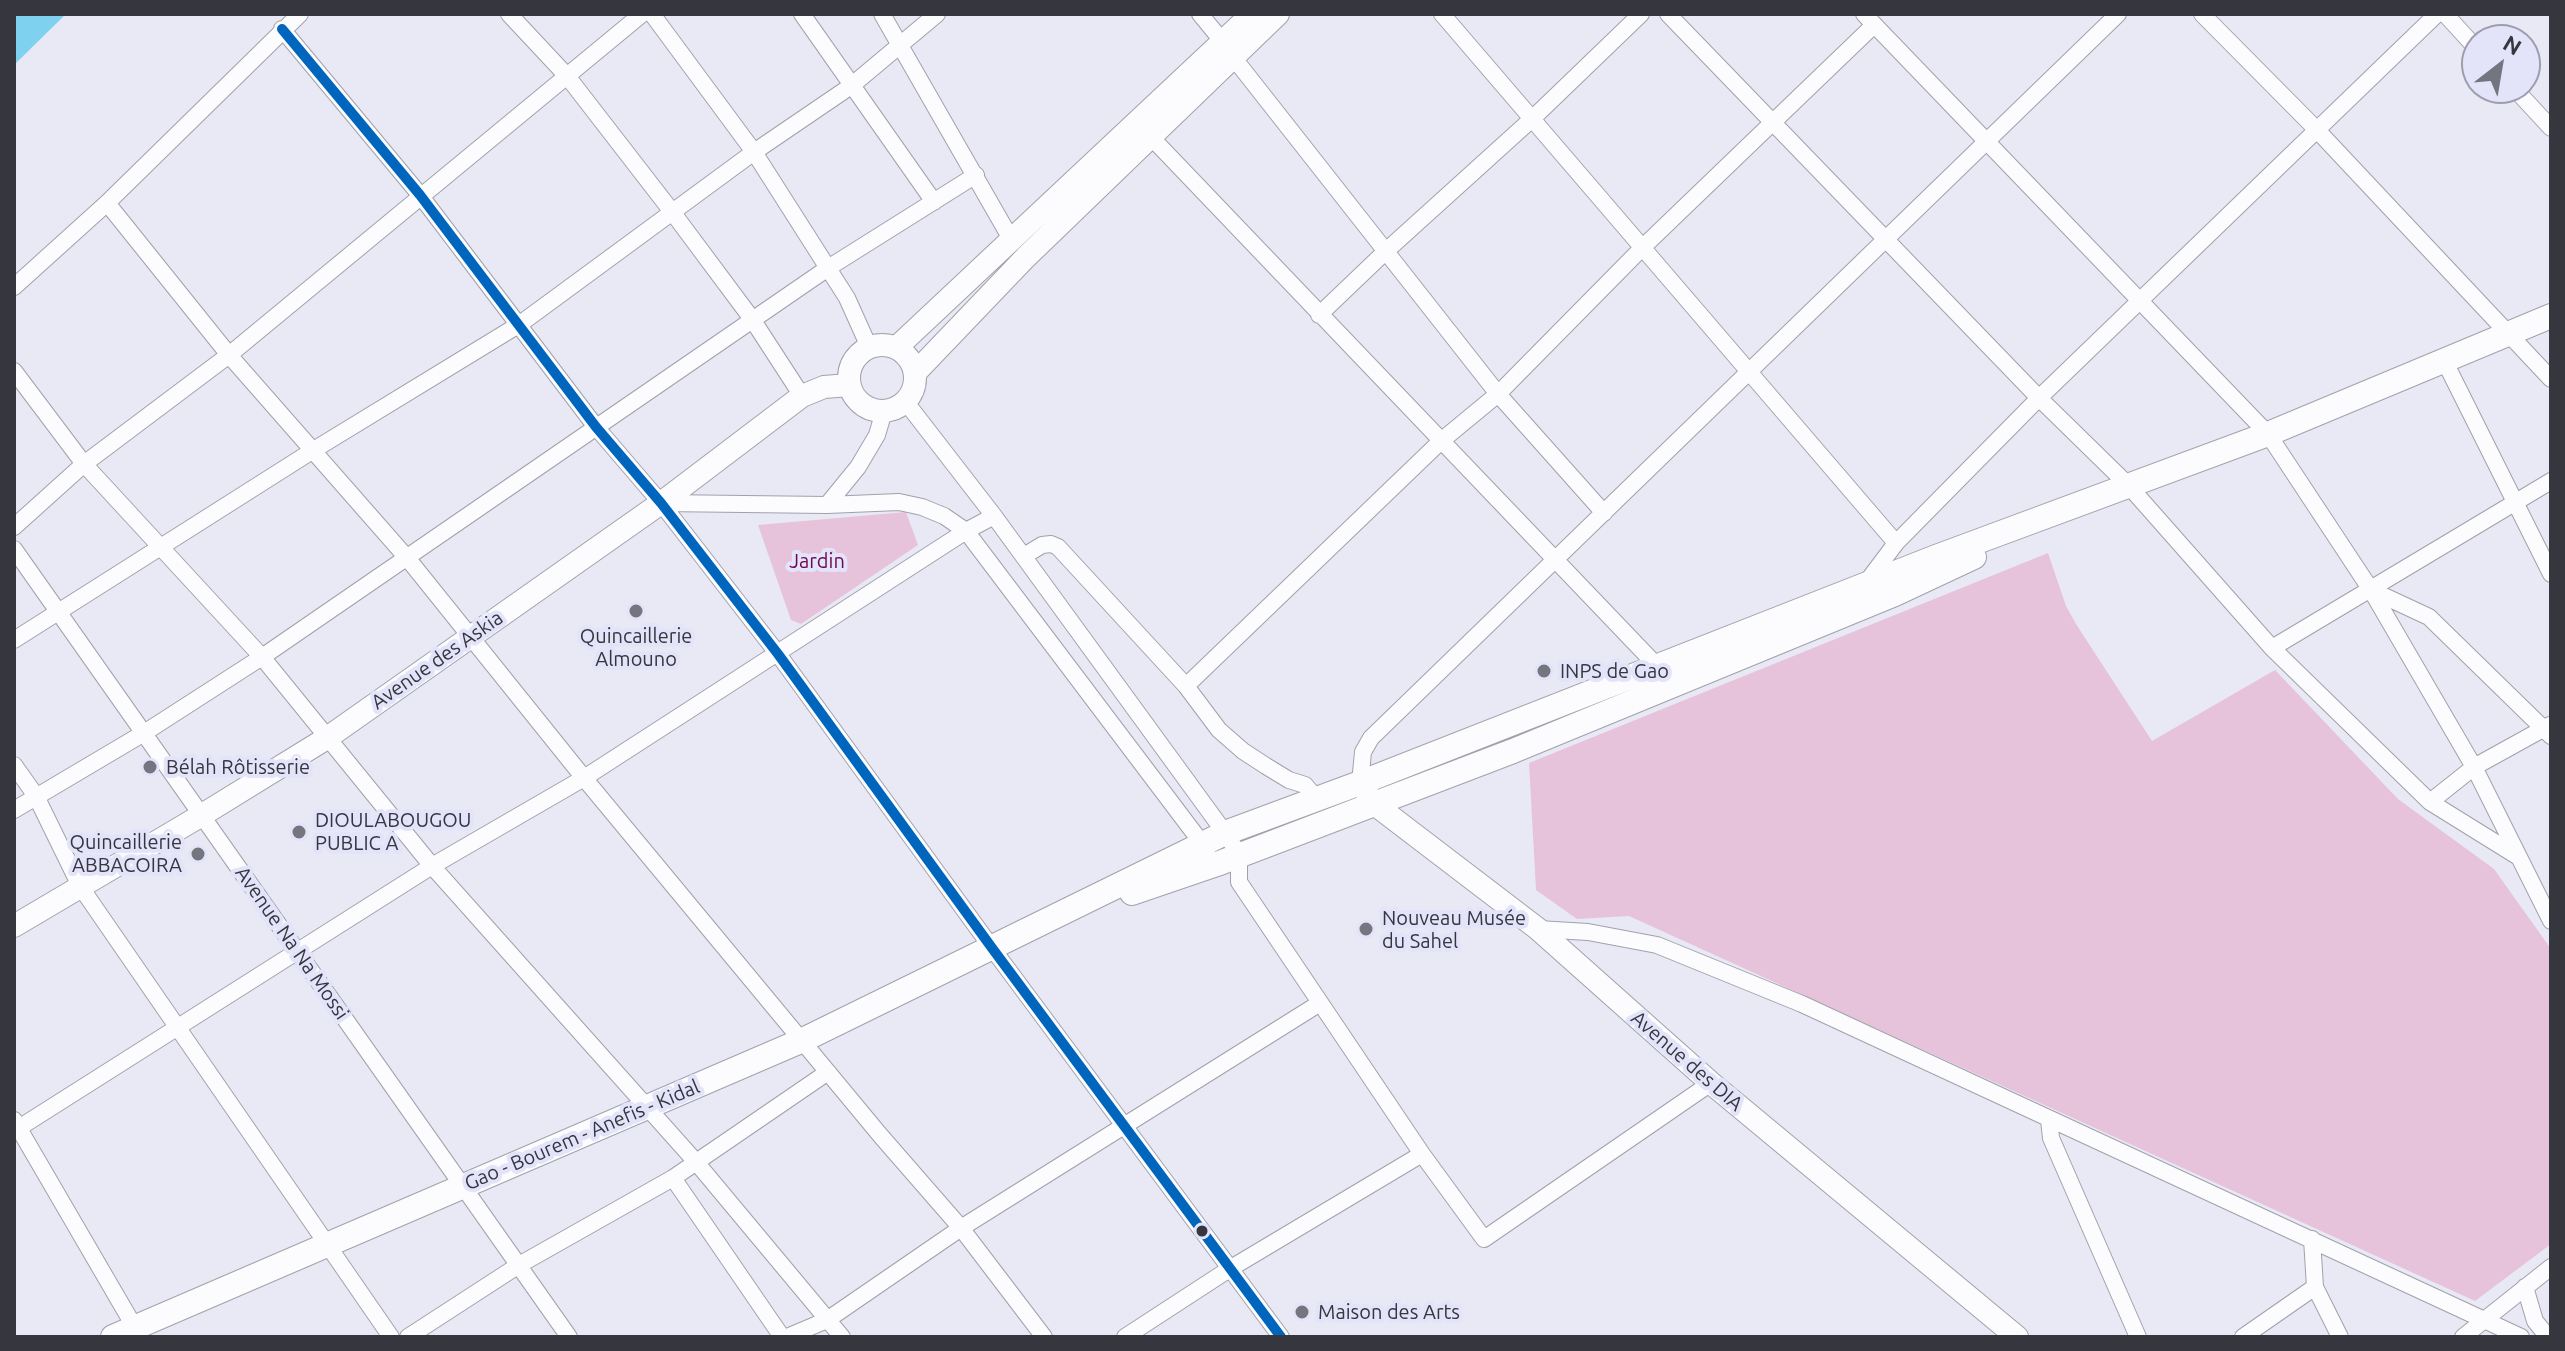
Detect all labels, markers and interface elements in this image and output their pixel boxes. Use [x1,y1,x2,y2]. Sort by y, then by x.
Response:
north arrow [2461,24,2541,104]
text: N [2499,30,2526,60]
park label: Jardin [789,549,845,573]
marker: Quincaillerie Almouno [627,602,645,620]
street label: Avenue des Askia [367,606,507,714]
place label: Quincaillerie Almouno [580,624,692,671]
place label: INPS de Gao [1560,659,1669,683]
marker: INPS de Gao [1535,662,1553,680]
place label: Bélah Rôtisserie [166,755,310,779]
marker: Bélah Rôtisserie [141,758,159,776]
place label: DIOULABOUGOU PUBLIC A [315,808,471,855]
marker: DIOULABOUGOU PUBLIC A [290,823,308,841]
place label: Quincaillerie ABBACOIRA [69,830,182,877]
marker: Quincaillerie ABBACOIRA [189,845,207,863]
street label: Avenue Na Na Mossi [230,862,354,1024]
place label: Nouveau Musée du Sahel [1382,906,1526,953]
marker: Nouveau Musée du Sahel [1357,920,1375,938]
street label: Avenue des DIA [1626,1006,1748,1116]
street label: Gao - Bourem - Anefis - Kidal [461,1075,703,1195]
unlabelled marker [1194,1223,1210,1239]
place label: Maison des Arts [1318,1300,1460,1324]
marker: Maison des Arts [1293,1303,1311,1321]

